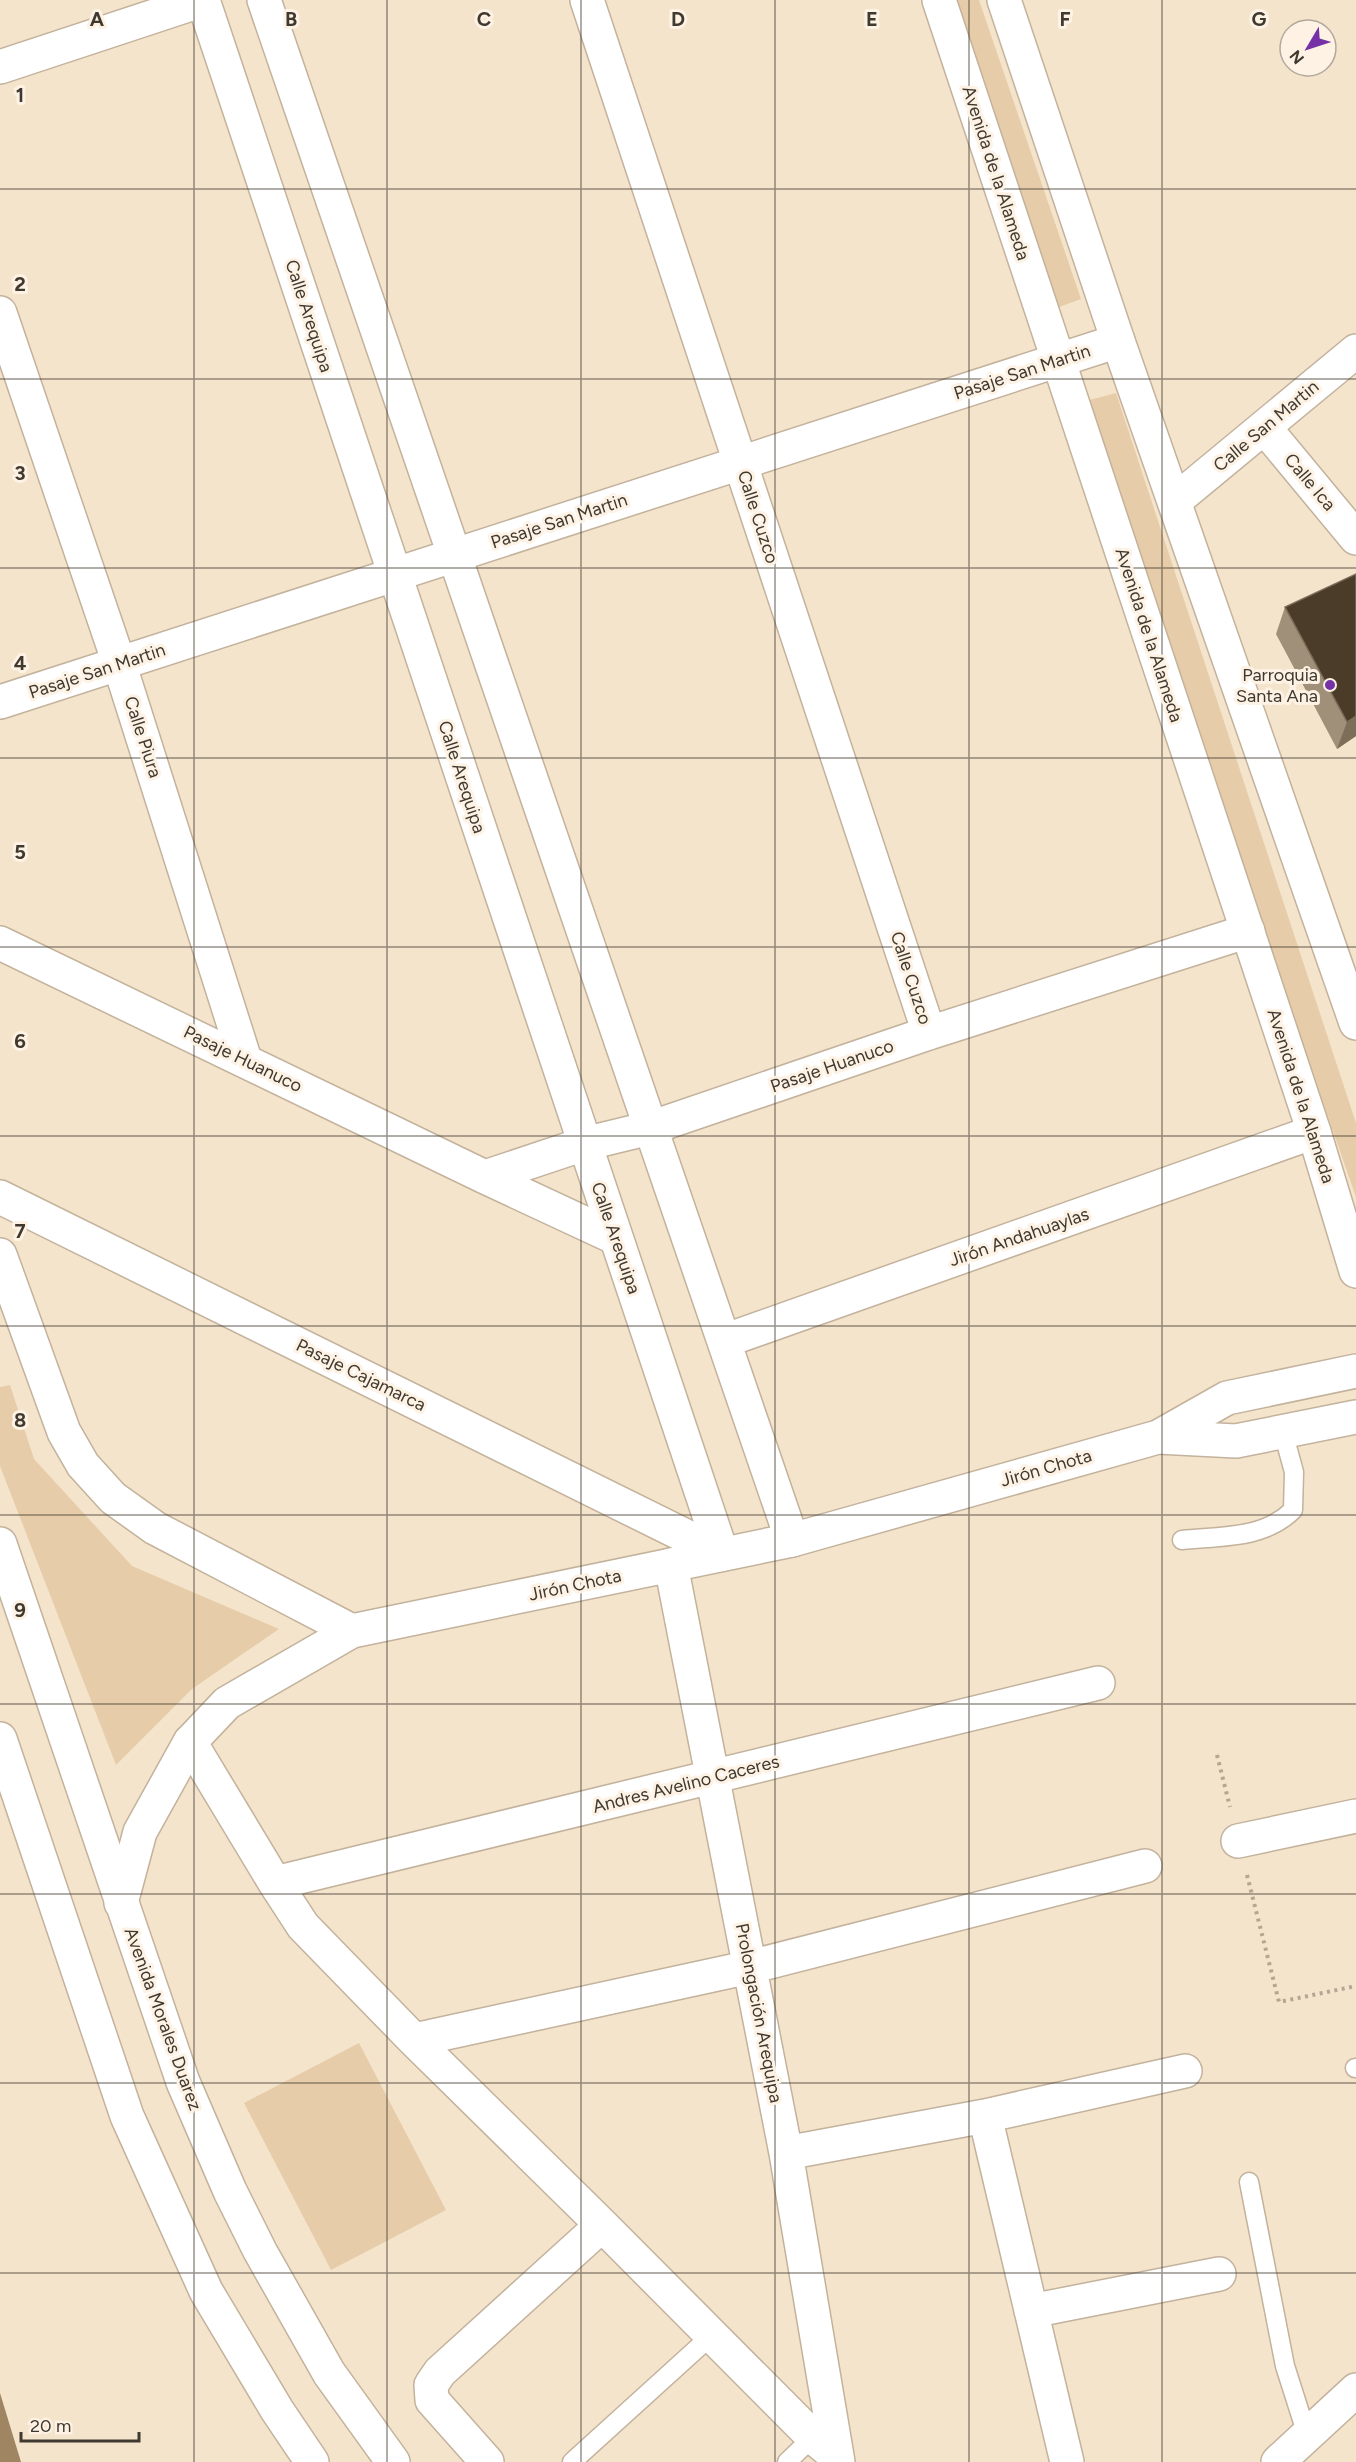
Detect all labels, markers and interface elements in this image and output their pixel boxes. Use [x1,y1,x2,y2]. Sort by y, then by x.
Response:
text: A [90,7,105,31]
text: B [285,7,297,31]
text: C [477,7,491,31]
text: D [671,7,685,31]
text: E [866,7,878,31]
text: F [1059,7,1071,31]
text: G [1252,7,1267,31]
north arrow [1278,18,1338,78]
text: N [1285,46,1308,68]
text: 1 [16,83,24,107]
street label: Avenida de la Alameda [957,83,1035,263]
street label: Calle Arequipa [280,257,338,375]
text: 2 [14,272,26,296]
street label: Pasaje San Martin [951,340,1093,404]
street label: Calle San Martin [1209,376,1323,476]
street label: Calle Ica [1280,449,1340,515]
text: 3 [14,461,26,485]
street label: Calle Cuzco [733,468,783,566]
street label: Pasaje San Martin [488,489,630,553]
street label: Avenida de la Alameda [1110,545,1188,725]
street label: Pasaje San Martin [26,639,168,703]
text: 4 [14,651,27,675]
place label: Parroquia Santa Ana [1236,664,1318,707]
marker: Parroquia Santa Ana [1323,678,1337,692]
street label: Calle Piura [120,694,166,780]
street label: Calle Arequipa [433,718,491,836]
text: 5 [14,840,26,864]
street label: Calle Cuzco [886,929,936,1027]
street label: Avenida de la Alameda [1262,1006,1340,1186]
street label: Pasaje Huanuco [180,1021,306,1097]
text: 6 [14,1029,26,1053]
street label: Pasaje Huanuco [767,1035,897,1097]
street label: Calle Arequipa [587,1179,645,1297]
street label: Jirón Andahuaylas [946,1203,1092,1271]
text: 7 [14,1219,26,1243]
street label: Pasaje Cajamarca [292,1334,430,1416]
text: 8 [14,1408,26,1432]
street label: Jirón Chota [998,1444,1094,1492]
street label: Jirón Chota [527,1564,623,1606]
text: 9 [14,1598,26,1622]
street label: Andres Avelino Caceres [590,1750,782,1818]
street label: Prolongación Arequipa [731,1921,787,2105]
street label: Avenida Morales Duarez [120,1924,206,2114]
scale bar [21,2405,140,2443]
text: 20 m [30,2415,71,2437]

